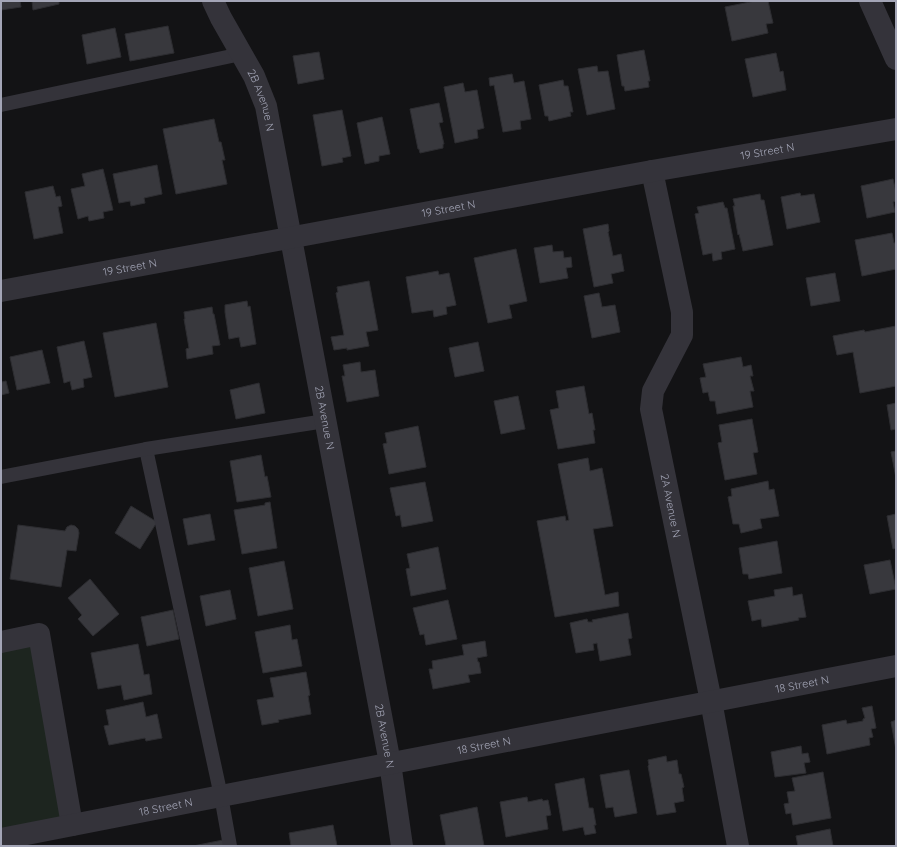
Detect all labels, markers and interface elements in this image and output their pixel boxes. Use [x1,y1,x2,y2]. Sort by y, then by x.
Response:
street label: 2B Avenue N [244,66,278,133]
street label: 19 Street N [739,140,795,163]
street label: 19 Street N [420,197,476,220]
street label: 19 Street N [102,255,158,279]
street label: 2B Avenue N [312,384,338,451]
street label: 2A Avenue N [657,472,684,539]
street label: 18 Street N [774,672,830,696]
street label: 2B Avenue N [372,703,398,769]
street label: 18 Street N [456,733,512,757]
street label: 18 Street N [138,795,194,819]

